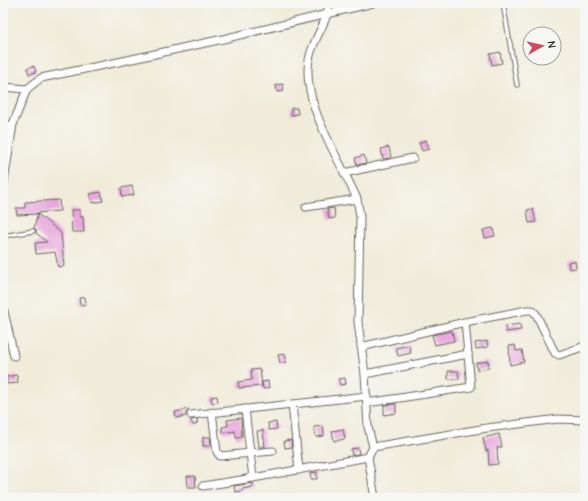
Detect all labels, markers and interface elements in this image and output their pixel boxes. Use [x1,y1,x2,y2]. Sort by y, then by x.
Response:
north arrow [522,26,562,66]
text: N [544,40,558,49]

